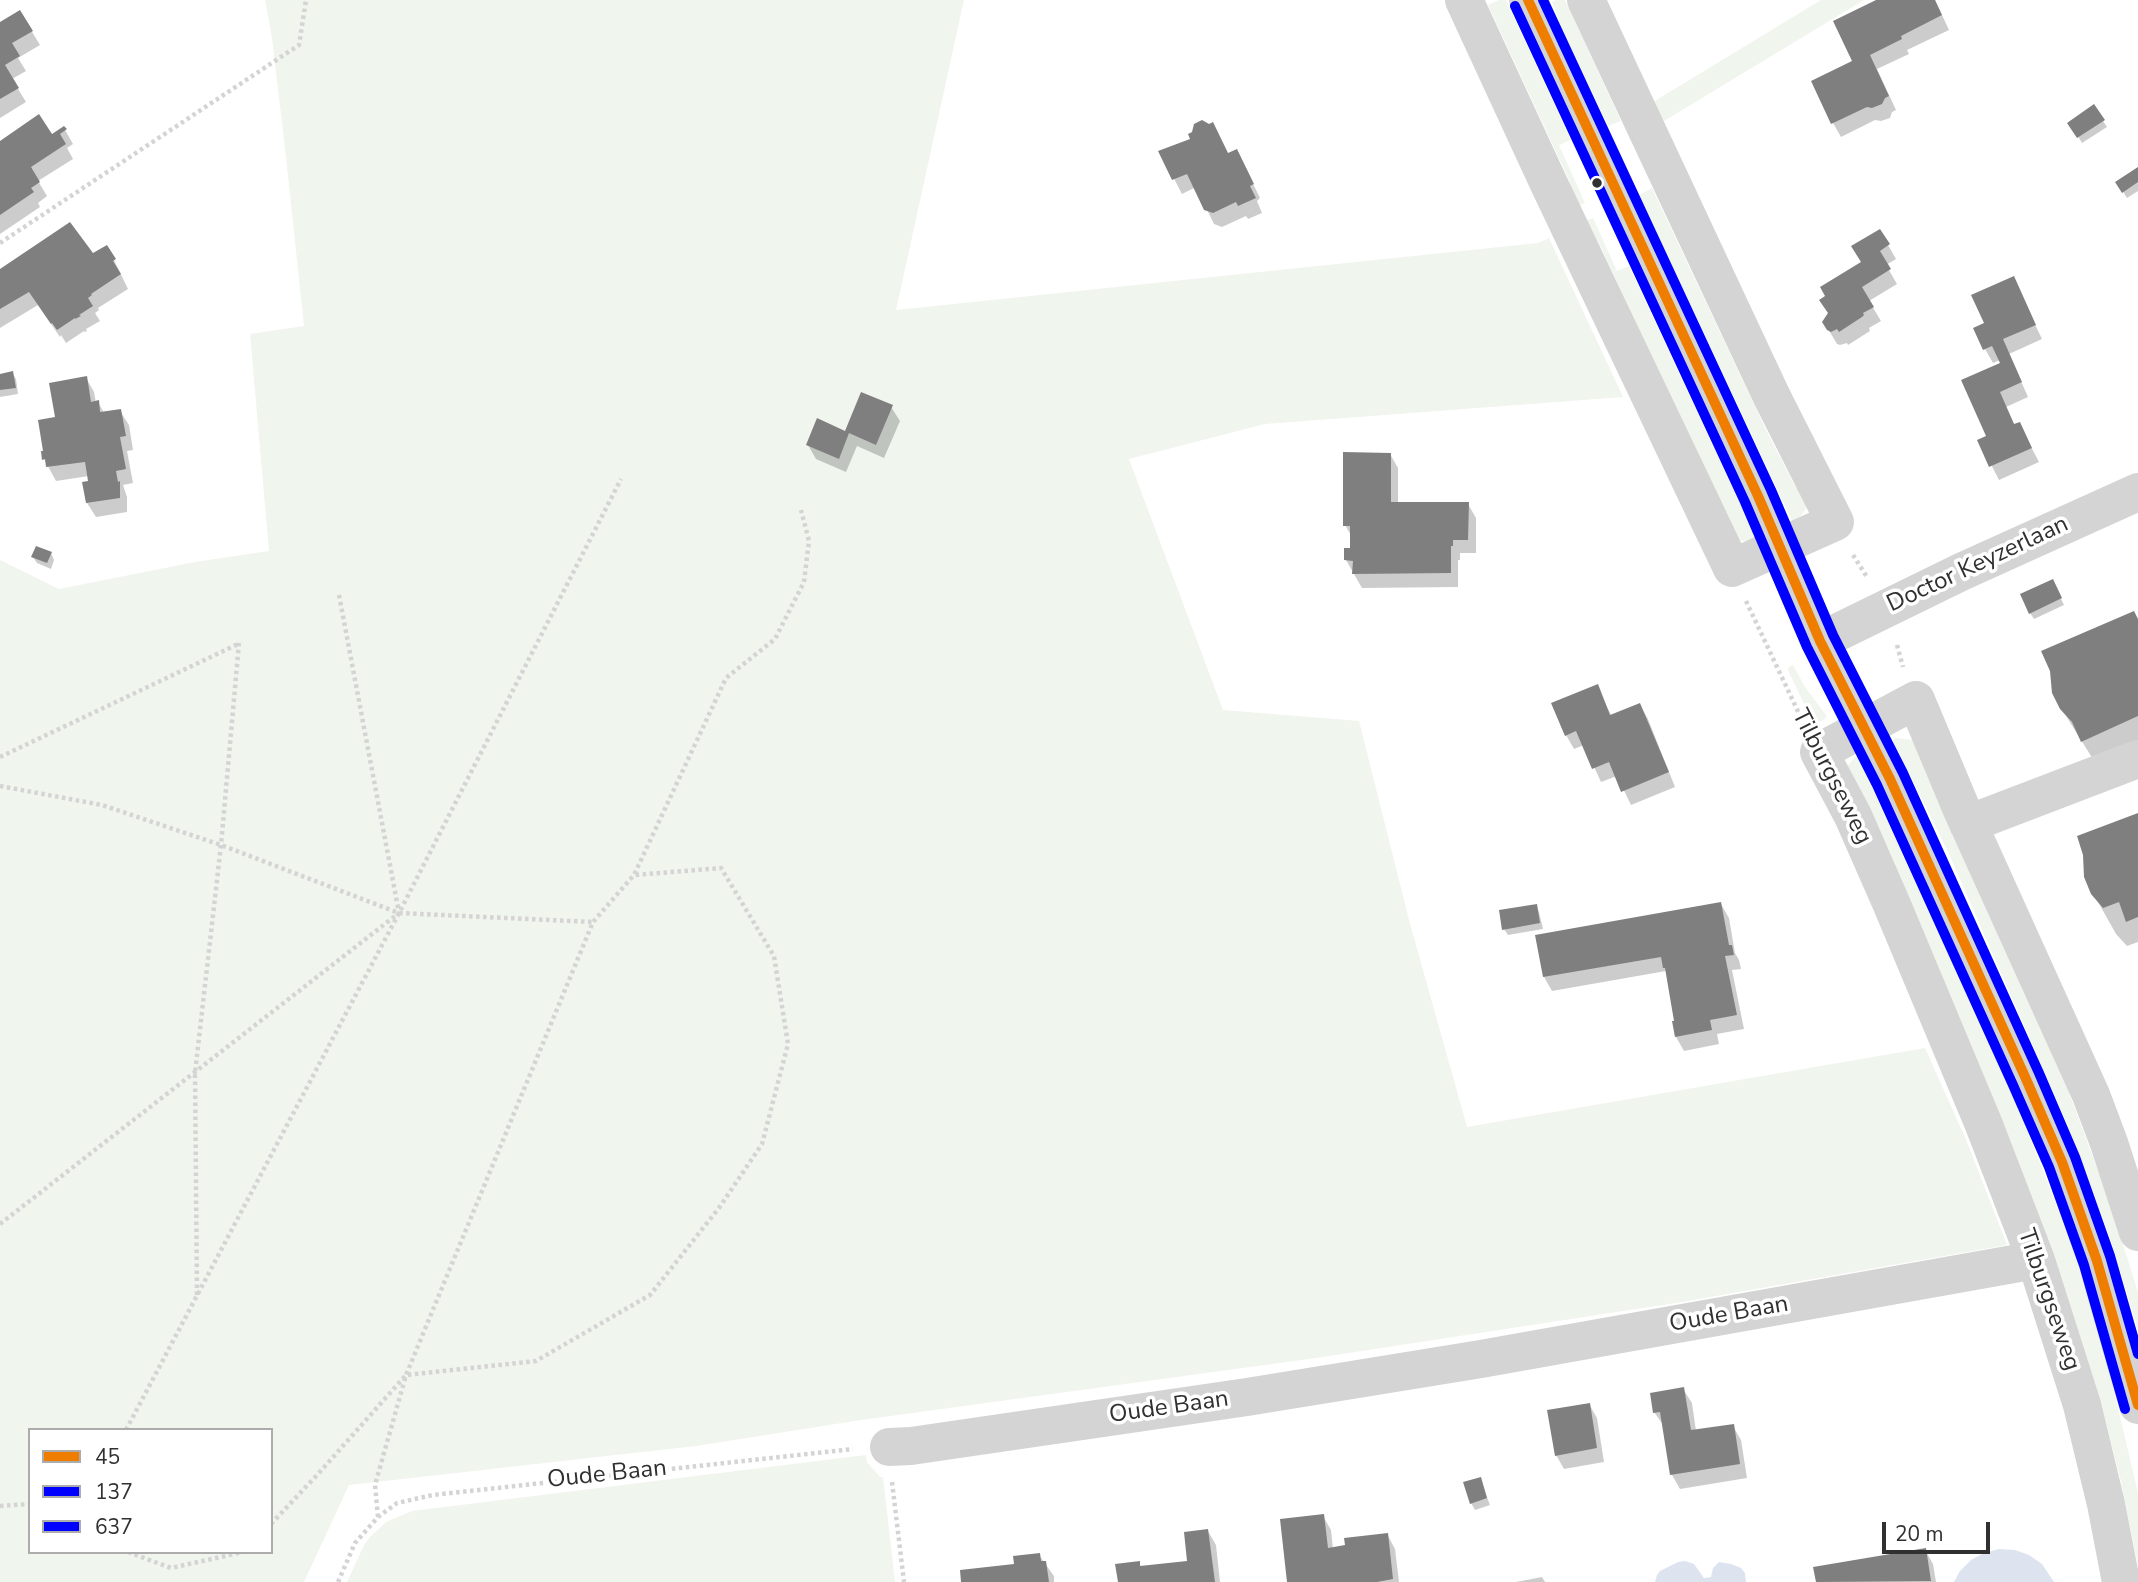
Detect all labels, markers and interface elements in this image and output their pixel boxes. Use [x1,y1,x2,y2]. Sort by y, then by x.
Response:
unlabelled marker [1590,176,1604,190]
street label: Doctor Keyzerlaan [1883,510,2073,620]
street label: Tilburgseweg [1785,704,1877,850]
street label: Tilburgseweg [2010,1225,2086,1375]
street label: Oude Baan [1667,1290,1791,1340]
street label: Oude Baan [1108,1385,1230,1431]
legend [28,1428,273,1554]
text: 45 [95,1443,120,1471]
street label: Oude Baan [546,1454,668,1496]
text: 137 [95,1478,133,1506]
scale bar [1886,1508,1994,1552]
text: 637 [95,1513,133,1541]
text: 20 m [1895,1520,1944,1548]

